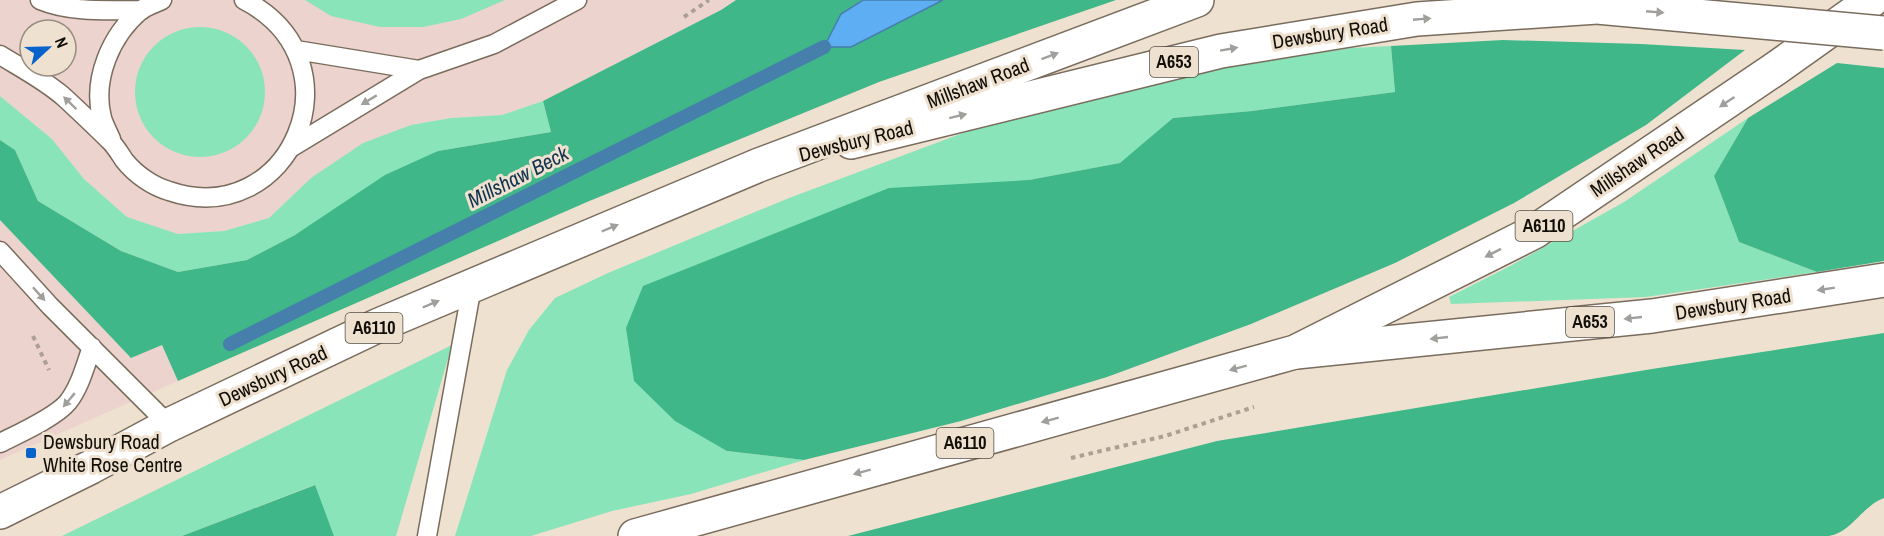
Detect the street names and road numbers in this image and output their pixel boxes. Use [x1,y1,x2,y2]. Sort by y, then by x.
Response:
street label: Dewsbury Road [1270,10,1390,55]
road number: A653 [1150,47,1198,77]
street label: Millshaw Road [923,51,1033,114]
street label: Dewsbury Road [796,113,916,168]
street label: Millshaw Road [1585,120,1689,203]
road number: A6110 [1516,211,1572,241]
street label: Dewsbury Road [1673,281,1793,326]
road number: A653 [1566,307,1614,337]
road number: A6110 [346,313,403,343]
street label: Dewsbury Road [214,339,331,412]
road number: A6110 [936,428,994,458]

